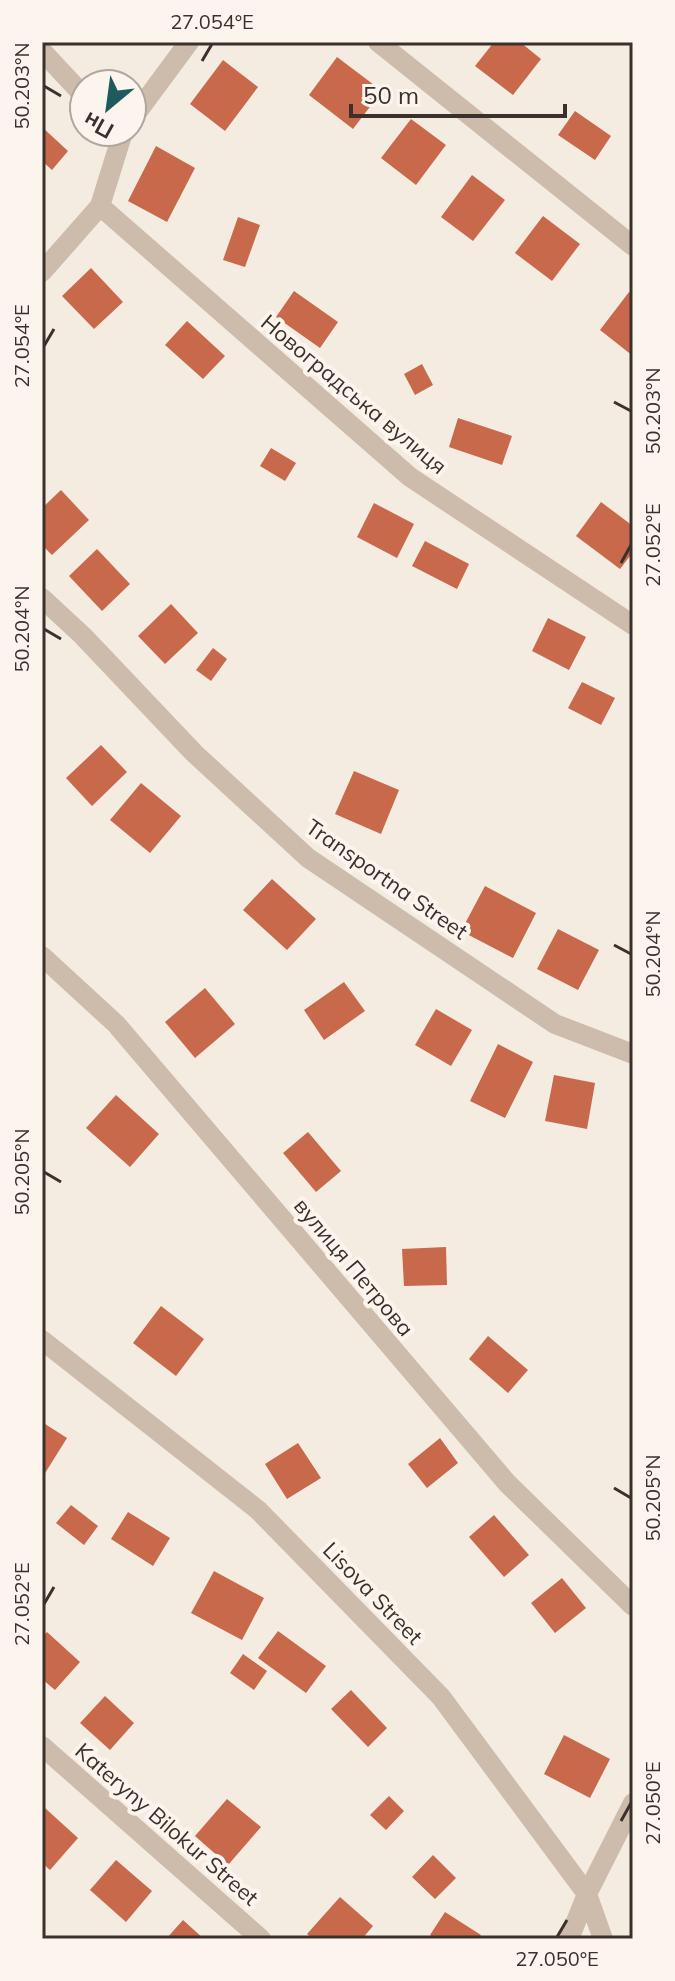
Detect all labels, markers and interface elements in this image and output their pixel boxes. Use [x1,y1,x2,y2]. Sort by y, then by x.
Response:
text: 27.054°E [170,9,254,34]
text: 50.203°N [9,43,34,129]
north arrow [68,68,148,148]
scale bar [351,68,565,118]
text: 50 m [363,80,419,110]
text: Пн [78,106,118,145]
text: 27.054°E [9,304,34,388]
street label: Новоградська вулиця [255,308,453,480]
text: 50.203°N [640,368,665,454]
text: 27.052°E [640,503,665,587]
text: 50.204°N [9,586,34,672]
street label: Transportna Street [301,813,474,945]
text: 50.204°N [640,911,665,997]
text: 50.205°N [9,1129,34,1215]
street label: вулиця Петрова [288,1192,420,1342]
text: 50.205°N [640,1455,665,1541]
street label: Lisova Street [317,1536,429,1650]
text: 27.052°E [9,1562,34,1646]
street label: Kateryny Bilokur Street [70,1737,265,1911]
text: 27.050°E [640,1761,665,1845]
text: 27.050°E [515,1946,599,1971]

